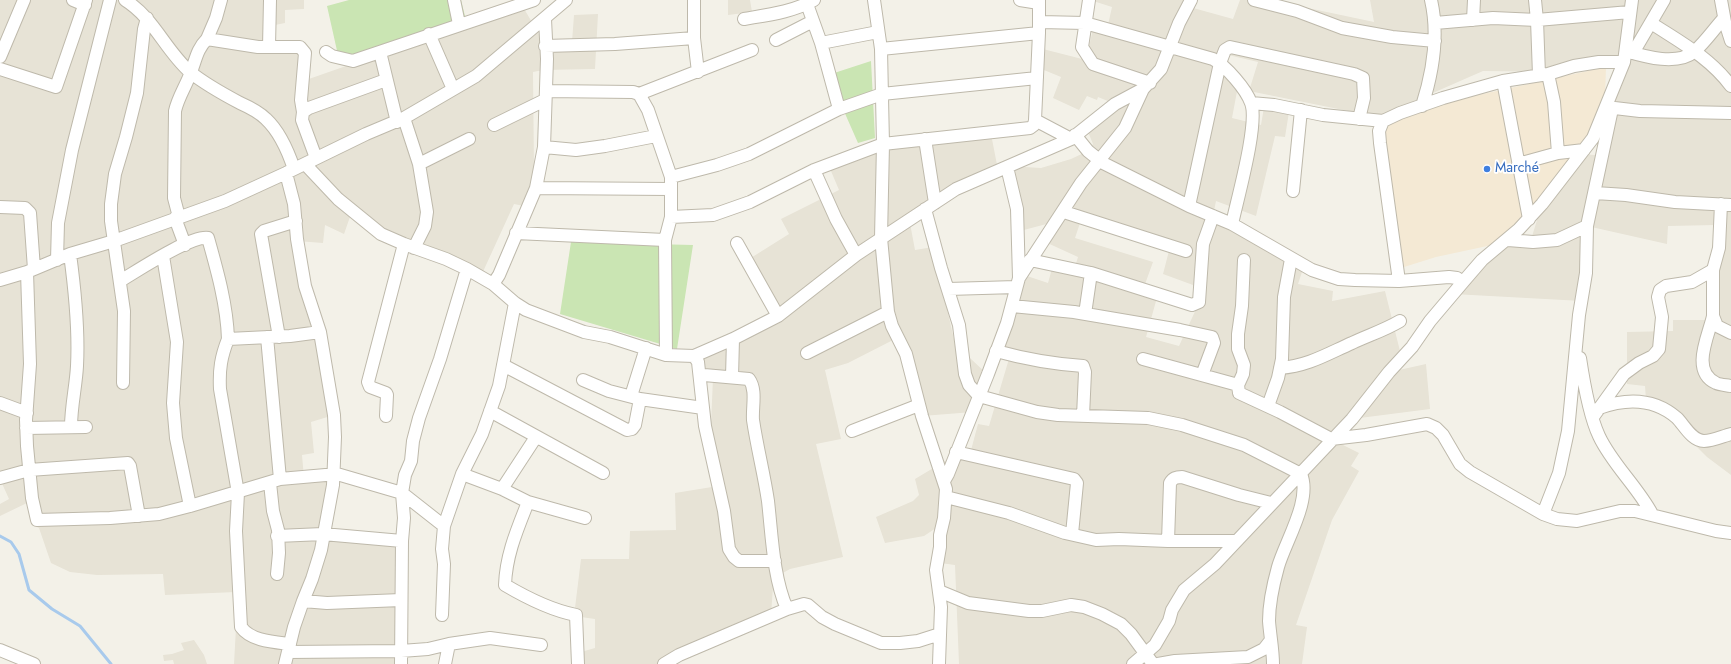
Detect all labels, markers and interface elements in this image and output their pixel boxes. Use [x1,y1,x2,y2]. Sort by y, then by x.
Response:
place label: Marché [1495,161,1539,177]
marker: Marché [1482,164,1492,174]

